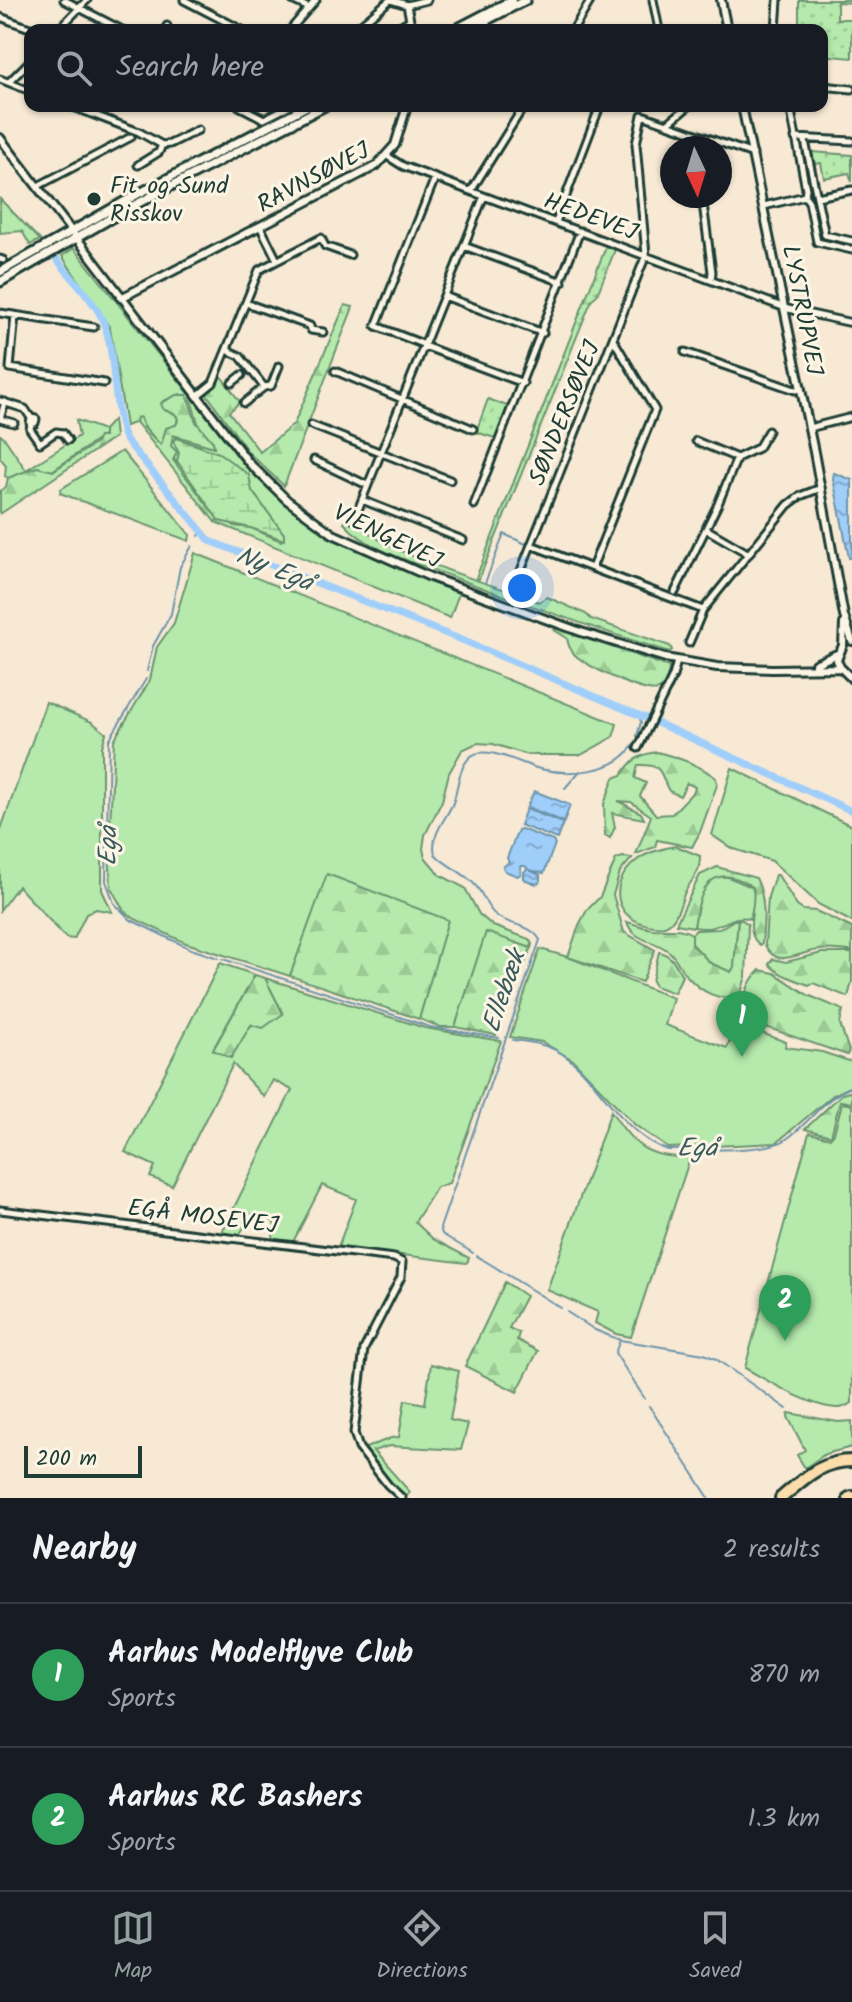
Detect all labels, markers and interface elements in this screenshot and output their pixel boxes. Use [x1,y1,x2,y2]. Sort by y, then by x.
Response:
search box [24,24,828,112]
text: Search here [116,44,264,92]
icon: search [52,46,96,90]
street label: RAVNSØVEJ [250,132,378,224]
north arrow [660,136,732,208]
place label: Fit og Sund Risskov [110,167,229,234]
street label: HEDEVEJ [538,182,644,253]
marker: Fit og Sund Risskov [85,190,103,208]
street label: LYSTRUPVEJ [770,242,833,380]
street label: SØNDERSØVEJ [519,335,612,492]
street label: VIENGEVEJ [326,494,449,581]
water label: Ny Egå [229,535,325,606]
your location [502,568,542,608]
water label: Egå [88,820,130,866]
water label: Ellebæk [471,941,540,1039]
pin: 1 [716,991,768,1057]
water label: Egå [677,1128,723,1170]
street label: EGÅ MOSEVEJ [125,1189,281,1246]
pin: 2 [759,1275,811,1341]
scale bar [24,1442,142,1478]
text: 200 m [36,1442,97,1477]
text: Nearby [32,1523,137,1577]
text: 2 results [723,1529,820,1571]
text: Aarhus Modelflyve Club [108,1630,413,1678]
text: 1 [54,1654,62,1696]
text: 870 m [748,1654,820,1696]
text: Sports [108,1678,176,1720]
text: Aarhus RC Bashers [108,1774,363,1822]
text: 2 [50,1798,66,1840]
text: 1.3 km [748,1798,820,1840]
text: Sports [108,1822,176,1864]
tab: Map [111,1906,155,1989]
tab: Directions [376,1906,468,1989]
tab: Saved [689,1906,741,1989]

